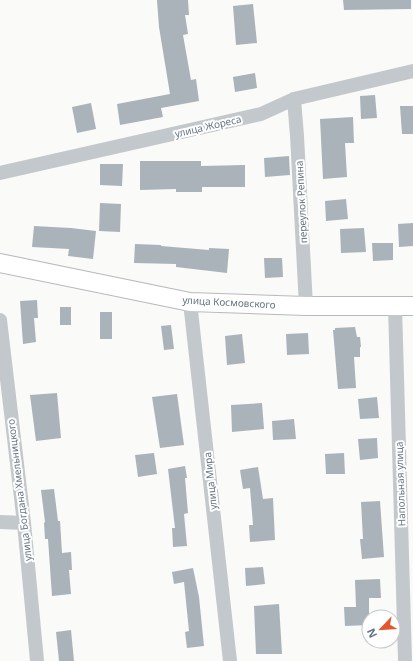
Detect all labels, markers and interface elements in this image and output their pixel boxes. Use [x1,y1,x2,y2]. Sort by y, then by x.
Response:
street label: улица Жореса [173,112,243,140]
street label: переулок Репина [292,160,310,244]
street label: улица Космовского [182,293,276,311]
street label: улица Богдана Хмельницкого [3,418,35,562]
street label: Напольная улица [392,441,408,527]
street label: улица Мира [200,451,220,511]
north arrow [361,609,401,649]
text: N [363,626,380,641]

